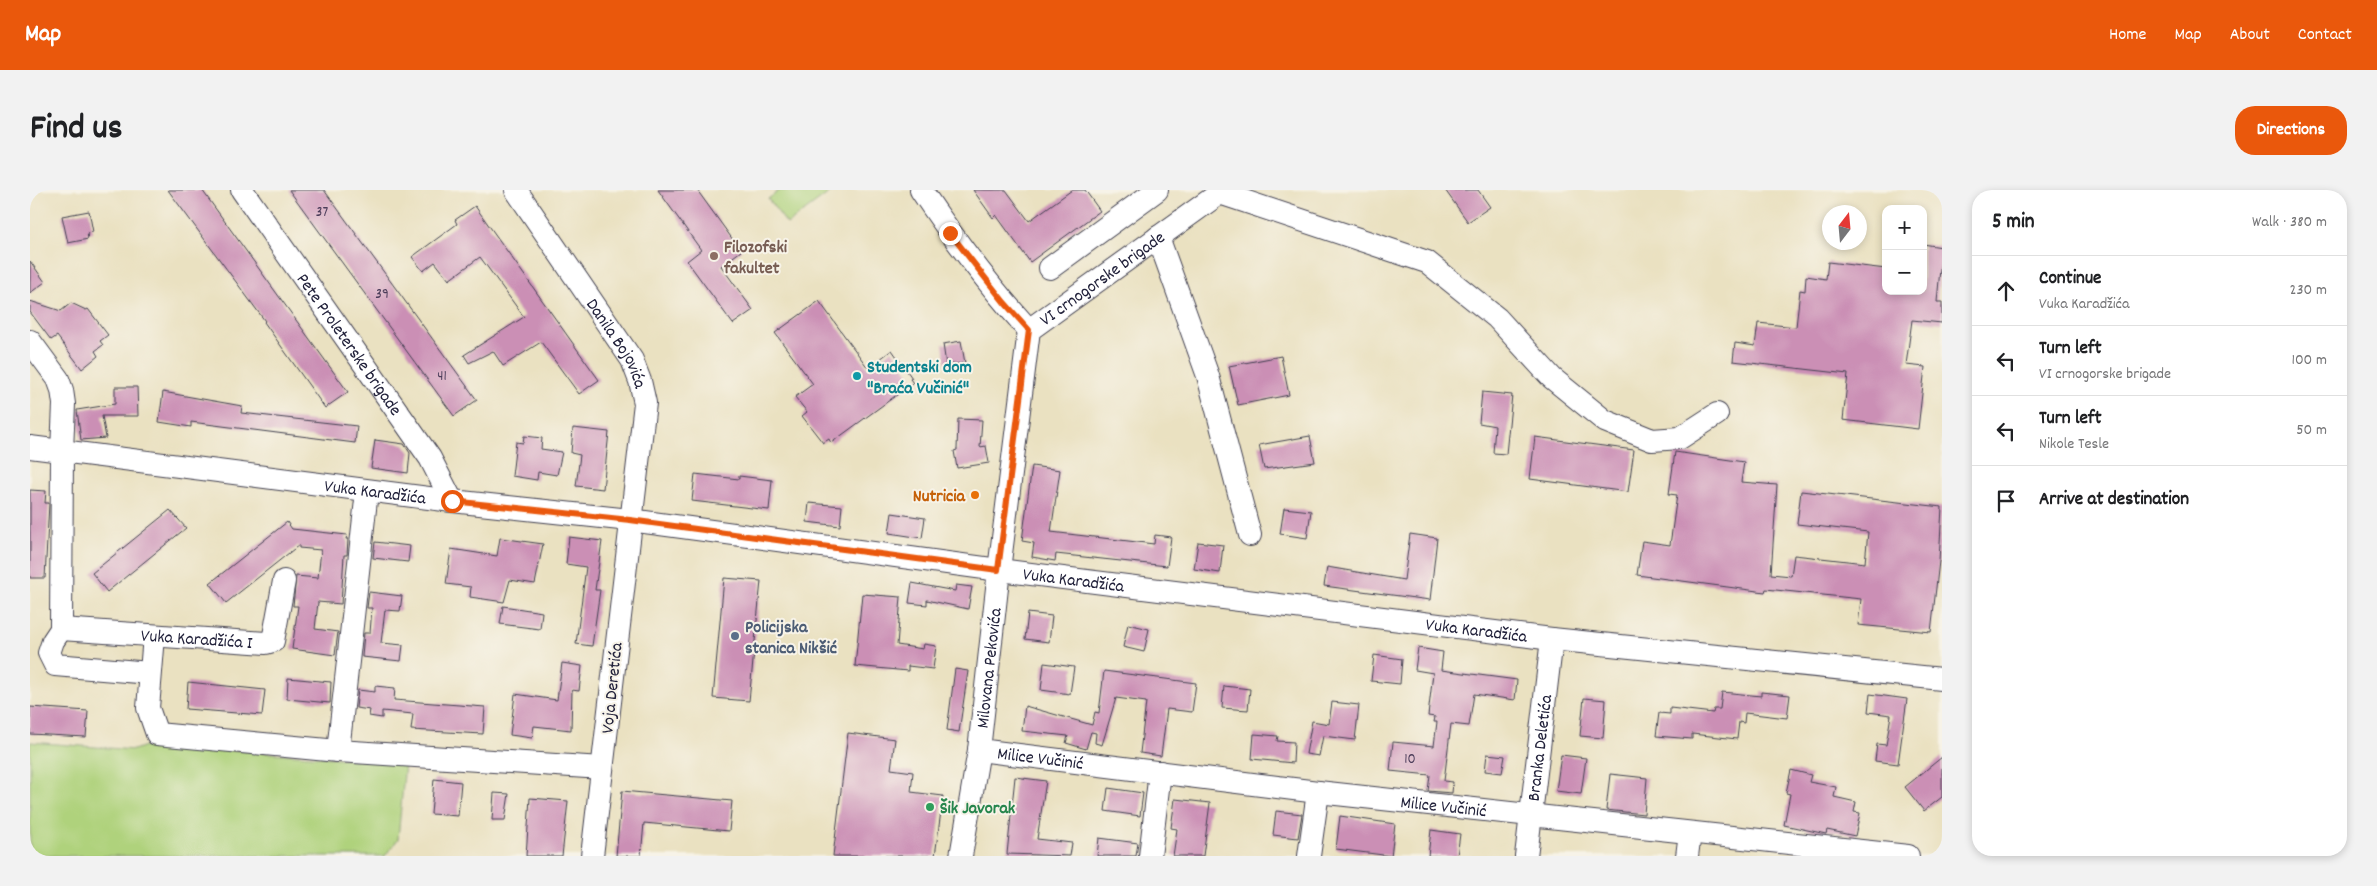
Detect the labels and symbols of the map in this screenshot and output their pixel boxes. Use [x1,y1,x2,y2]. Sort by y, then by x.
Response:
house number: 37 [316,202,328,224]
north arrow [1822,205,1867,250]
route end [939,222,962,245]
street label: VI crnogorske brigade [1035,226,1171,333]
place label: Filozofski fakultet [723,236,788,282]
marker: Filozofski fakultet [708,250,720,262]
street label: Pete Proleterske brigade [289,269,407,422]
house number: 39 [375,284,389,306]
street label: Danila Bojovića [579,294,651,391]
place label: Studentski dom "Braća Vučinić" [867,356,972,402]
house number: 41 [437,366,447,388]
marker: Studentski dom "Braća Vučinić" [851,370,863,382]
street label: Vuka Karadžića [323,475,428,513]
place label: Nutricia [913,485,966,510]
marker: Nutricia [969,489,981,501]
route start [441,490,464,513]
street label: Vuka Karadžića [1021,563,1126,601]
street label: Milovana Pekovića [971,606,1010,730]
street label: Vuka Karadžića [1424,613,1529,651]
place label: Policijska stanica Nikšić [745,616,837,662]
street label: Vuka Karadžića I [140,624,254,657]
marker: Policijska stanica Nikšić [729,630,741,642]
street label: Voja Deretića [596,641,631,735]
street label: Branka Deletića [1523,693,1560,803]
street label: Milice Vučinić [996,742,1085,778]
house number: 10 [1404,749,1416,771]
street label: Milice Vučinić [1399,791,1488,825]
place label: Šik Javorak [940,797,1016,822]
marker: Šik Javorak [924,801,936,813]

